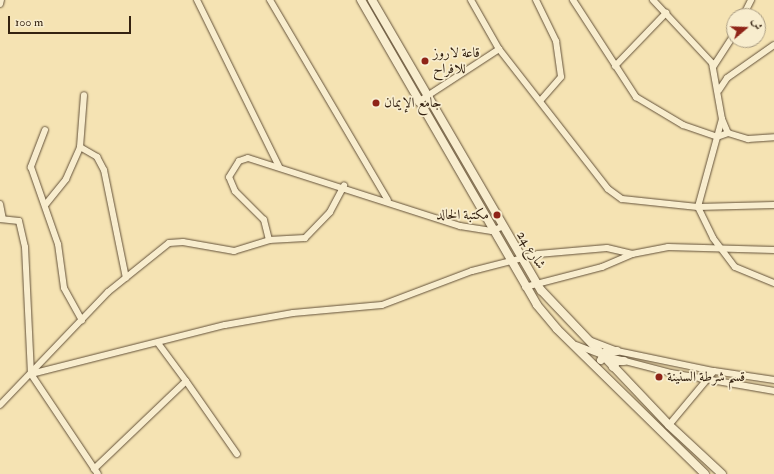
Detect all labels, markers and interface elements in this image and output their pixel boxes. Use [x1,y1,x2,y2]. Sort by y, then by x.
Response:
scale bar [10,8,133,34]
north arrow [726,8,766,48]
text: 100 m [15,15,43,30]
text: ش [749,17,765,32]
place label: قاعة لاروز للافراح [433,45,480,78]
marker: قاعة لاروز للافراح [420,56,430,66]
place label: جامع الإيمان [384,95,442,111]
marker: جامع الإيمان [371,98,381,108]
place label: مكتبة الخالد [436,207,489,223]
marker: مكتبة الخالد [492,210,502,220]
street label: شارع 24 [513,228,549,272]
place label: قسم شرطة السنينة [667,369,745,385]
marker: قسم شرطة السنينة [654,372,664,382]

